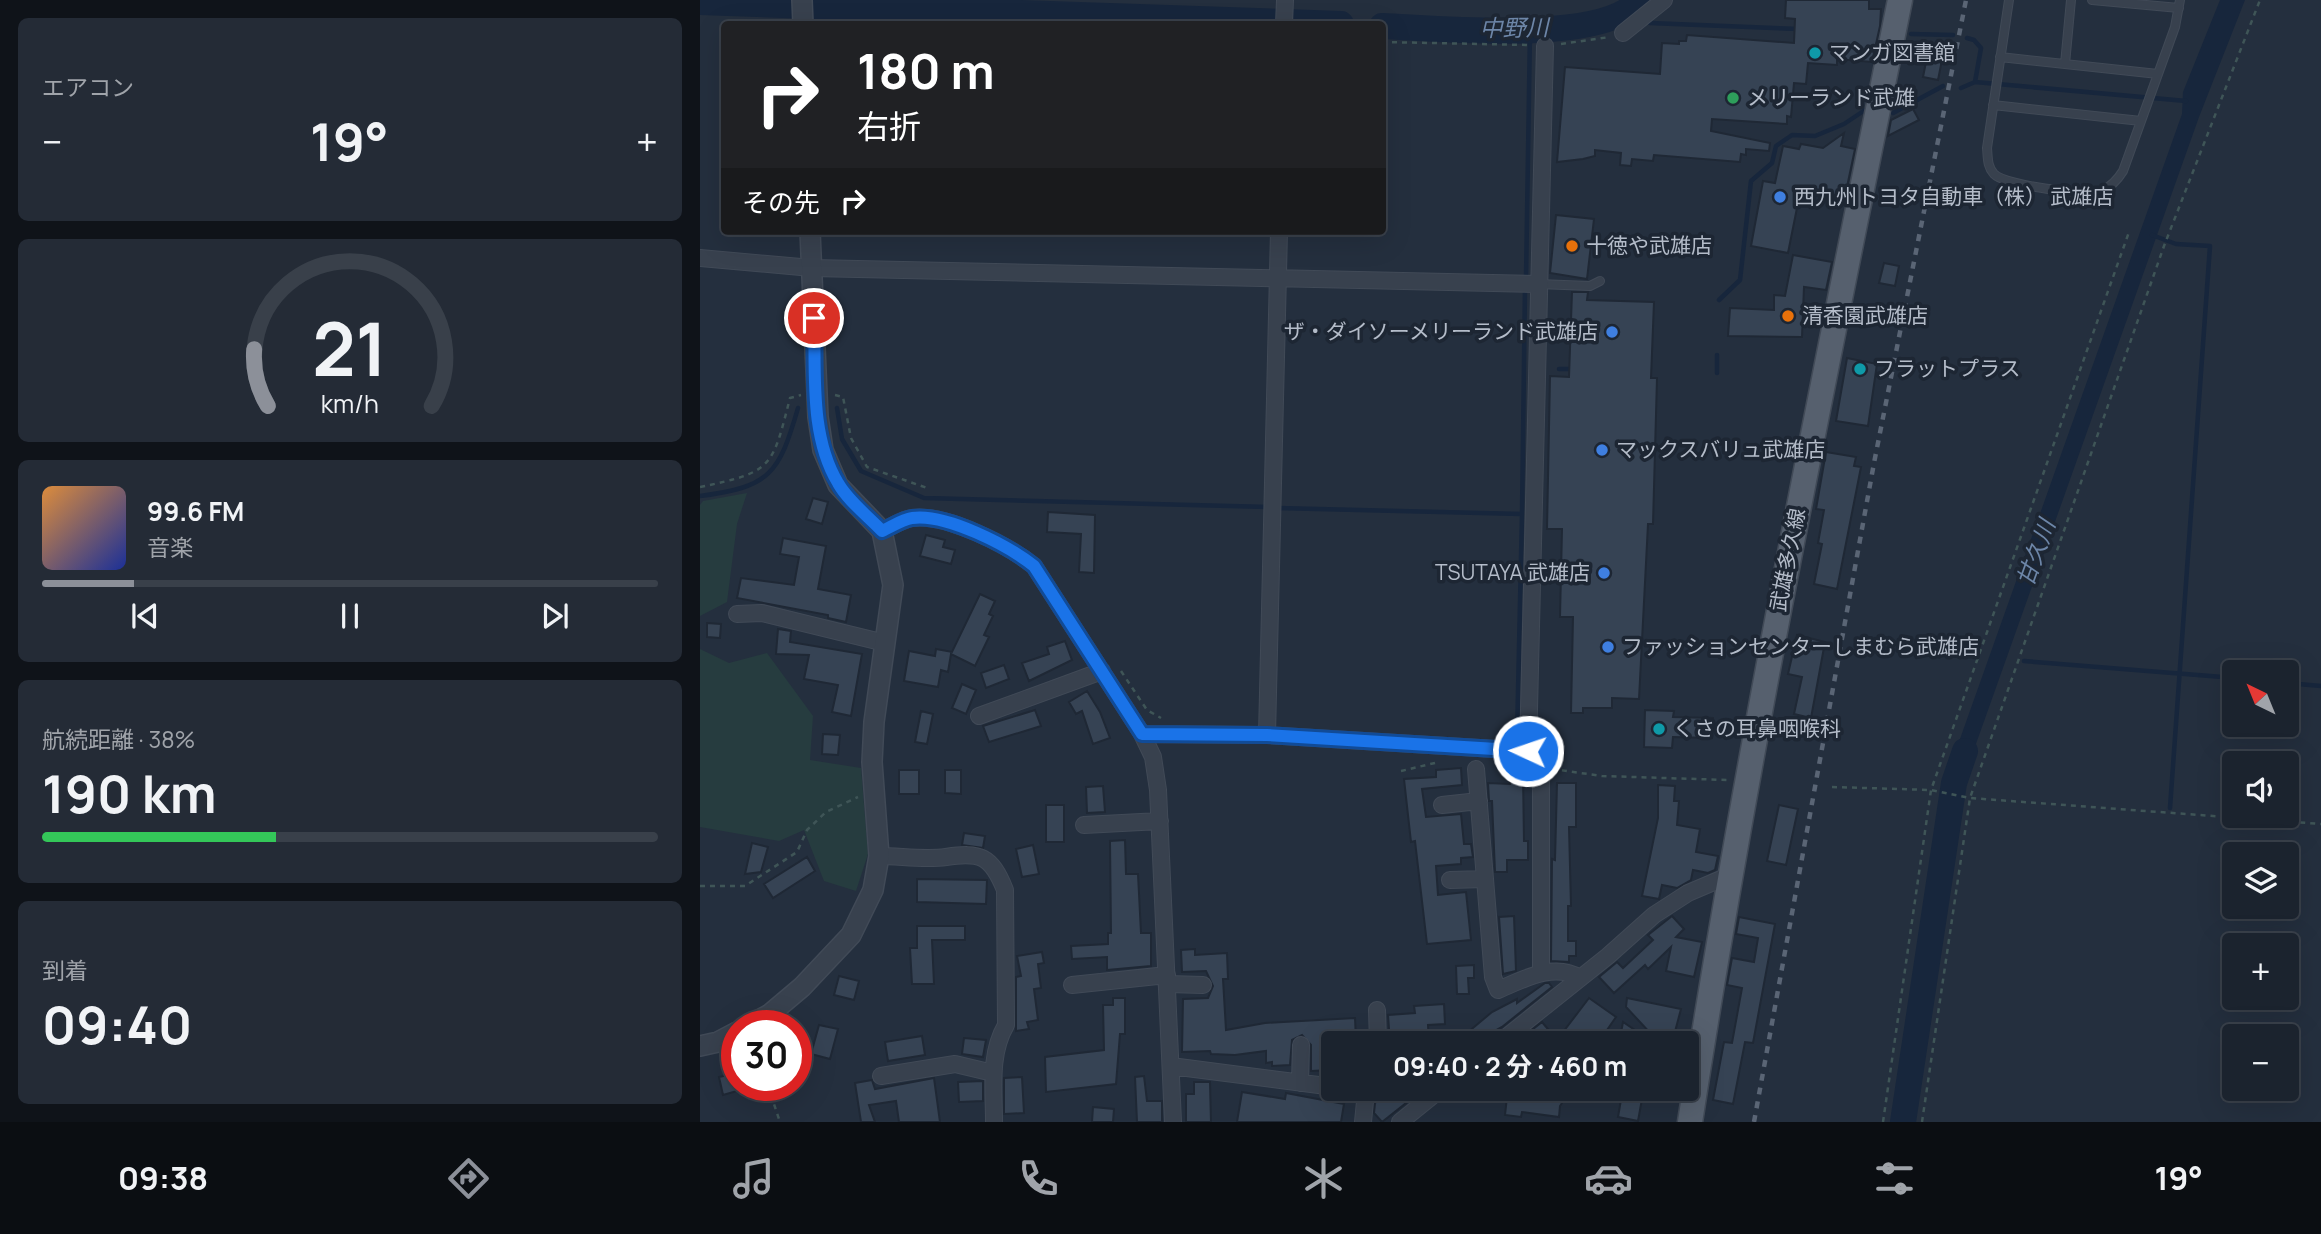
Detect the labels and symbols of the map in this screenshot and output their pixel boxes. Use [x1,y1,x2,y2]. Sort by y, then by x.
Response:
water label: 中野川 [1479,10,1552,44]
place label: マンガ図書館 [1829,38,1955,66]
marker: マンガ図書館 [1807,45,1823,61]
place label: メリーランド武雄 [1747,83,1915,111]
marker: メリーランド武雄 [1725,90,1741,106]
place label: 西九州トヨタ自動車（株） 武雄店 [1794,182,2113,210]
marker: 西九州トヨタ自動車（株） 武雄店 [1772,189,1788,205]
place label: 十徳や武雄店 [1586,231,1712,259]
marker: 十徳や武雄店 [1564,238,1580,254]
pin [784,288,844,348]
place label: 清香園武雄店 [1802,301,1928,329]
marker: 清香園武雄店 [1780,308,1796,324]
place label: ザ・ダイソーメリーランド武雄店 [1284,317,1598,345]
marker: ザ・ダイソーメリーランド武雄店 [1604,324,1620,340]
place label: フラットプラス [1874,354,2021,382]
marker: フラットプラス [1852,361,1868,377]
place label: マックスバリュ武雄店 [1616,435,1825,463]
marker: マックスバリュ武雄店 [1594,442,1610,458]
street label: 武雄多久線 [1763,506,1811,614]
water label: 甘久川 [2008,512,2063,591]
place label: TSUTAYA 武雄店 [1435,558,1590,586]
marker: TSUTAYA 武雄店 [1596,565,1612,581]
place label: ファッションセンターしまむら武雄店 [1622,632,1979,660]
marker: ファッションセンターしまむら武雄店 [1600,639,1616,655]
north arrow [2222,660,2300,737]
position arrow [1491,714,1565,788]
place label: くさの耳鼻咽喉科 [1673,714,1841,742]
marker: くさの耳鼻咽喉科 [1651,721,1667,737]
speed limit sign: 30 [721,1010,812,1101]

